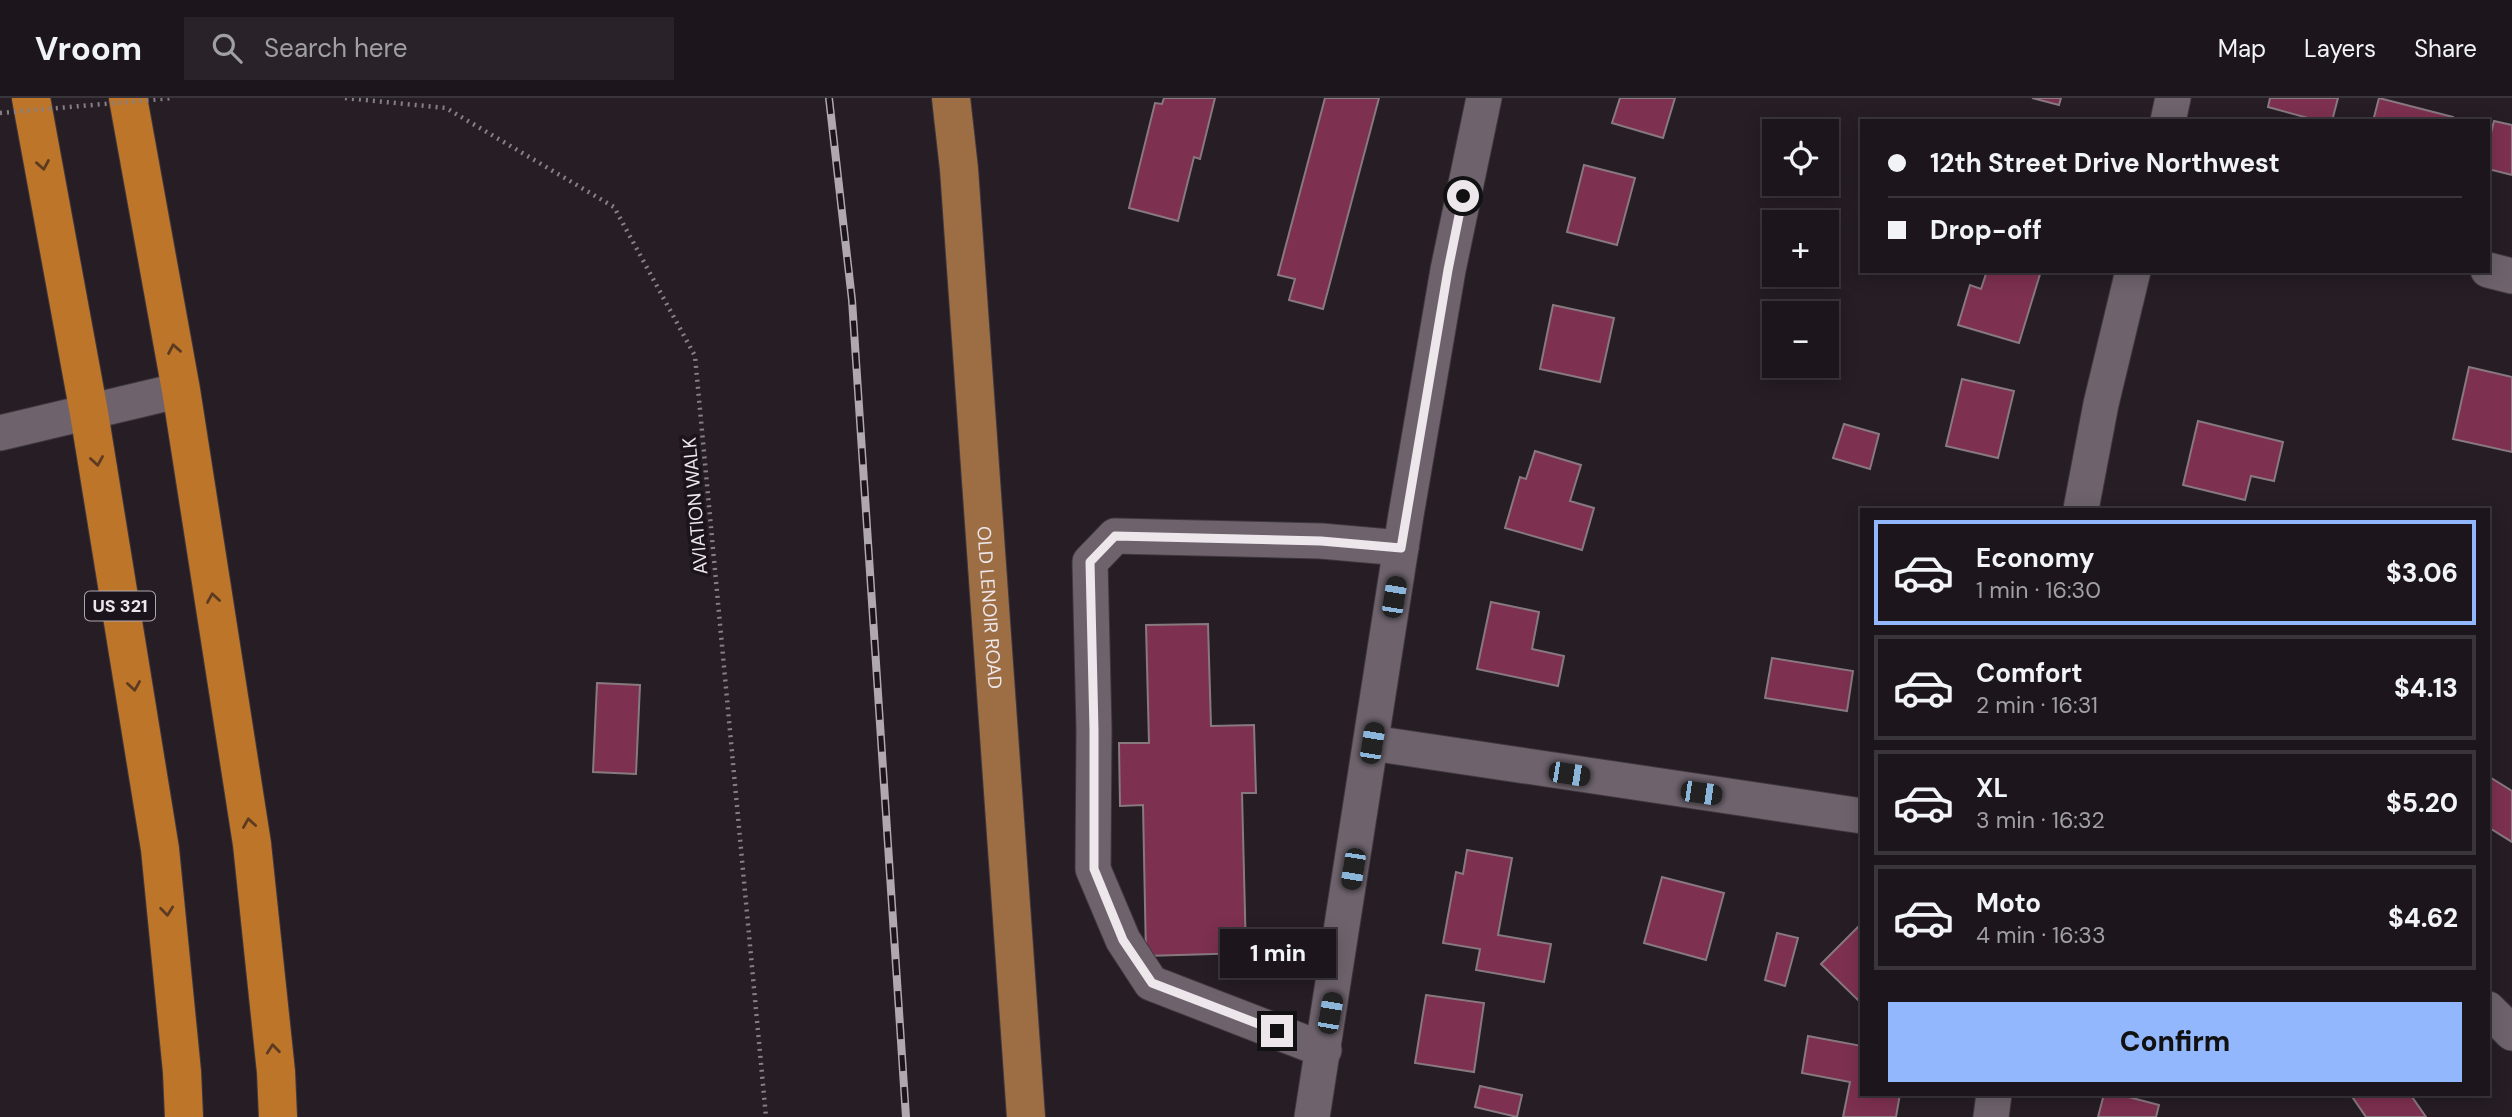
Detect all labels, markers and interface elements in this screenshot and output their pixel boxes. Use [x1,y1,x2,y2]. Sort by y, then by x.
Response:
search box [184,17,674,80]
text: Vroom [35,27,142,70]
icon: search [208,29,246,67]
text: Search here [264,31,408,65]
text: Map [2218,33,2266,64]
text: Layers [2304,33,2376,64]
text: Share [2414,33,2477,64]
map controls [1762,119,1839,378]
button: locate [1762,119,1839,196]
text: 12th Street Drive Northwest [1930,146,2280,180]
one-way arrow [35,159,50,171]
route start [1447,180,1479,212]
button: + [1762,210,1839,287]
text: Drop-off [1930,213,2042,247]
button: − [1762,301,1839,378]
one-way arrow [167,343,182,355]
street label: AVIATION WALK [677,436,713,576]
one-way arrow [89,455,104,467]
street label: OLD LENOIR ROAD [972,525,1008,690]
icon: car [1892,541,1955,604]
text: Economy [1976,541,2094,575]
text: $3.06 [2386,556,2458,590]
car [1381,575,1408,619]
text: 1 min · 16:30 [1976,575,2101,605]
road number: US 321 [85,592,155,620]
one-way arrow [206,592,221,604]
icon: car [1892,656,1955,719]
text: Comfort [1976,656,2082,690]
text: $4.13 [2394,671,2458,705]
one-way arrow [126,680,141,692]
text: 2 min · 16:31 [1976,690,2098,720]
car [1359,721,1386,765]
car [1547,760,1592,788]
icon: car [1892,771,1955,834]
text: XL [1976,771,2008,805]
car [1679,780,1724,806]
text: $5.20 [2386,786,2458,820]
text: 3 min · 16:32 [1976,805,2105,835]
one-way arrow [241,817,256,829]
car [1340,847,1367,891]
icon: car [1892,886,1955,949]
text: Moto [1976,886,2041,920]
text: $4.62 [2388,901,2458,935]
one-way arrow [159,905,174,917]
text: 4 min · 16:33 [1976,920,2106,950]
callout: 1 min [1219,930,1335,978]
text: 1 min [1250,938,1306,968]
car [1317,990,1344,1036]
button: Confirm [1888,1002,2462,1082]
route end [1261,1015,1293,1047]
one-way arrow [266,1043,281,1054]

